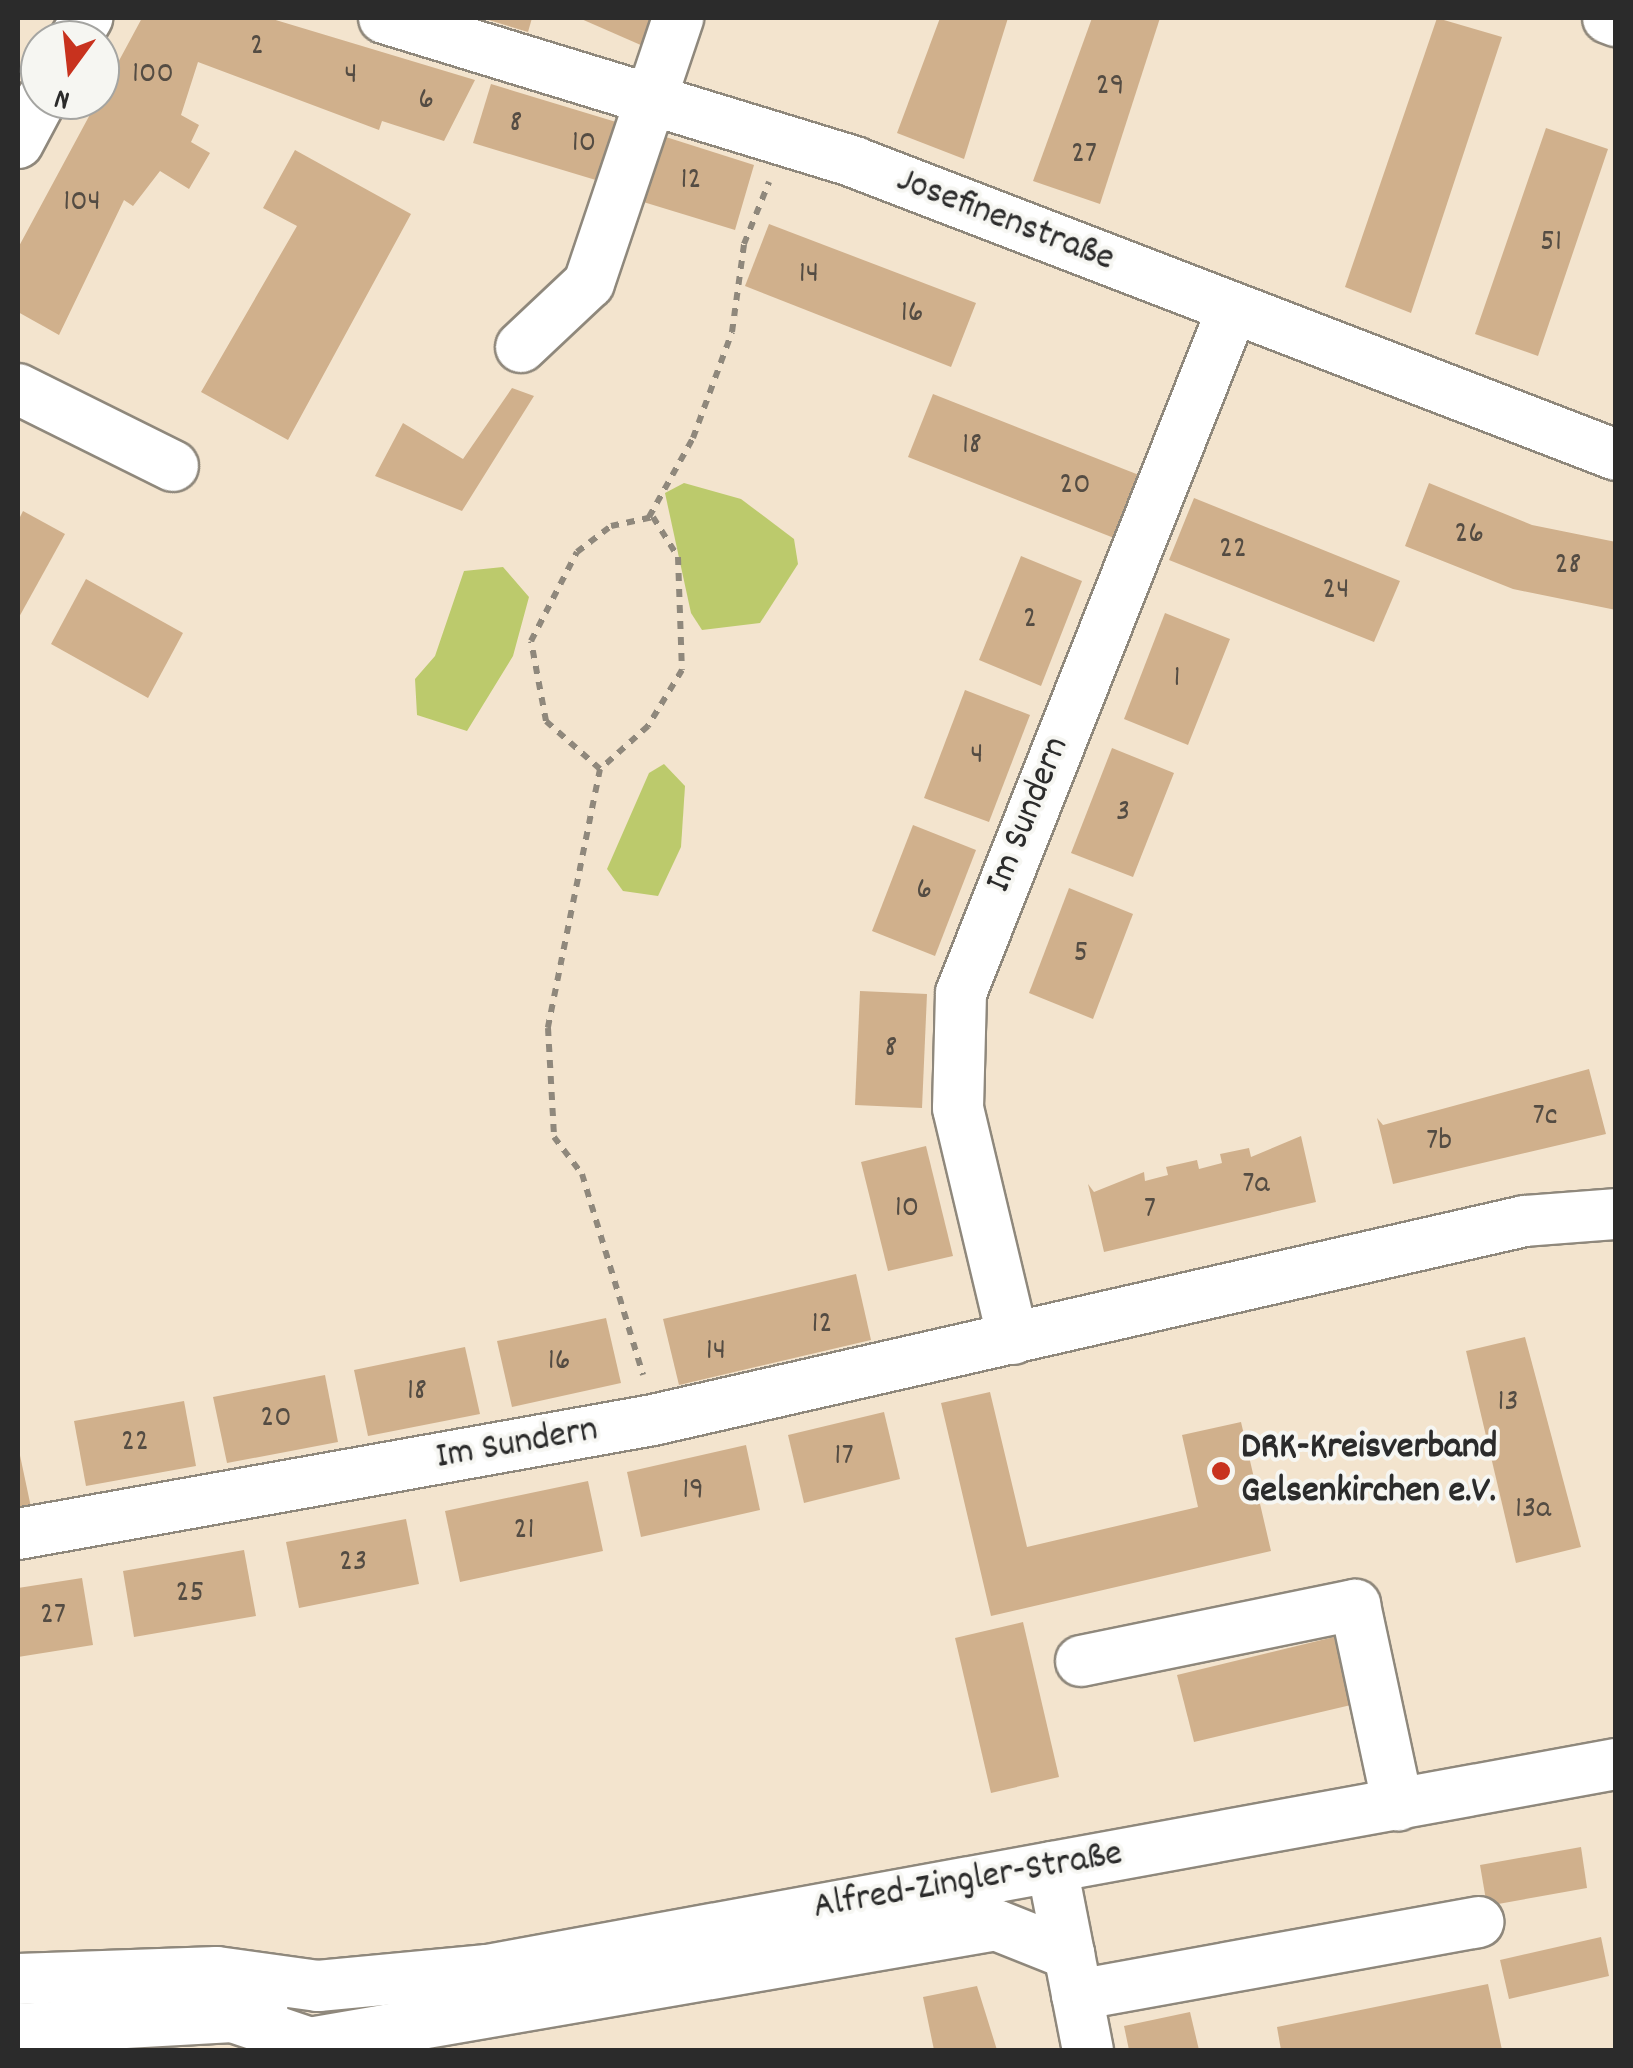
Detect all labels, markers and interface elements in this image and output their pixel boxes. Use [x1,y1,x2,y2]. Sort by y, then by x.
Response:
north arrow [20,20,120,120]
house number: 2 [250,28,264,66]
house number: 100 [132,56,174,94]
house number: 4 [344,57,358,95]
house number: 29 [1096,68,1124,106]
text: N [51,76,75,118]
house number: 6 [418,82,434,120]
house number: 8 [510,105,522,143]
house number: 10 [572,125,596,163]
house number: 27 [1071,136,1097,174]
street label: Josefinenstraße [890,159,1120,283]
house number: 12 [681,162,701,200]
house number: 104 [63,184,101,222]
house number: 51 [1540,224,1562,262]
house number: 14 [799,256,819,294]
house number: 16 [901,295,923,333]
house number: 18 [962,427,982,465]
house number: 20 [1059,467,1091,505]
house number: 26 [1454,516,1484,554]
house number: 22 [1219,531,1247,569]
house number: 28 [1555,547,1581,585]
house number: 24 [1322,572,1350,610]
house number: 2 [1023,601,1037,639]
house number: 1 [1173,660,1181,698]
street label: Im Sundern [977,731,1081,899]
house number: 4 [970,737,984,775]
house number: 3 [1116,794,1130,832]
house number: 6 [916,872,932,910]
house number: 5 [1074,935,1088,973]
house number: 8 [885,1030,897,1068]
house number: 7c [1532,1098,1558,1136]
house number: 7b [1426,1123,1452,1161]
house number: 7a [1242,1166,1270,1204]
house number: 10 [895,1190,919,1228]
house number: 7 [1144,1191,1156,1229]
house number: 12 [812,1306,832,1344]
house number: 14 [706,1333,726,1371]
house number: 16 [548,1343,570,1381]
house number: 18 [407,1373,427,1411]
house number: 13 [1497,1384,1519,1422]
house number: 20 [260,1400,292,1438]
street label: Im Sundern [433,1408,601,1482]
house number: 22 [121,1424,149,1462]
place label: DRK-Kreisverband Gelsenkirchen e.V. [1241,1426,1497,1516]
house number: 17 [834,1438,854,1476]
marker: DRK-Kreisverband Gelsenkirchen e.V. [1210,1460,1232,1482]
house number: 19 [682,1472,704,1510]
house number: 13a [1515,1491,1551,1529]
house number: 21 [514,1512,534,1550]
house number: 23 [339,1544,367,1582]
house number: 25 [176,1575,204,1613]
house number: 27 [40,1597,66,1635]
street label: Alfred-Zingler-Straße [810,1832,1126,1932]

